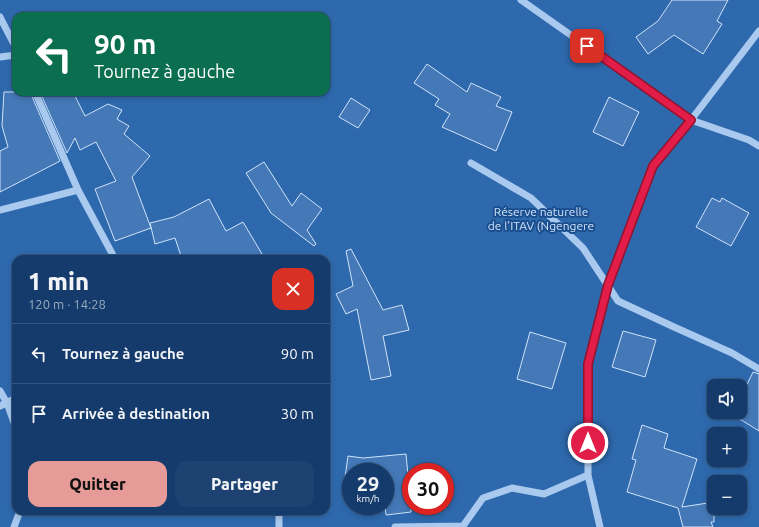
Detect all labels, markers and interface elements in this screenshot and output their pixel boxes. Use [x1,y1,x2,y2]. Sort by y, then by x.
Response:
icon: left [28,28,80,80]
text: 90 m [94,28,156,59]
pin [570,29,604,63]
icon: arrive [576,35,598,57]
text: Tournez à gauche [94,61,235,81]
park label: Réserve naturelle de l'ITAV (Ngengere [488,205,594,233]
text: 1 min [28,268,89,295]
button: close [272,268,314,310]
text: 120 m · 14:28 [28,297,106,311]
icon: left [28,343,50,365]
text: Tournez à gauche [62,345,185,362]
text: 90 m [281,345,314,362]
map controls [707,379,747,515]
button: sound [707,379,747,419]
icon: arrive [28,403,50,425]
text: Arrivée à destination [62,405,210,422]
text: 30 m [281,405,314,422]
position arrow [567,422,609,464]
button: + [707,427,747,467]
button: Quitter [28,461,167,507]
button: Partager [175,461,314,507]
speed limit sign: 30 [402,463,454,515]
text: 29 [357,472,379,495]
button: − [707,475,747,515]
text: km/h [356,493,380,504]

